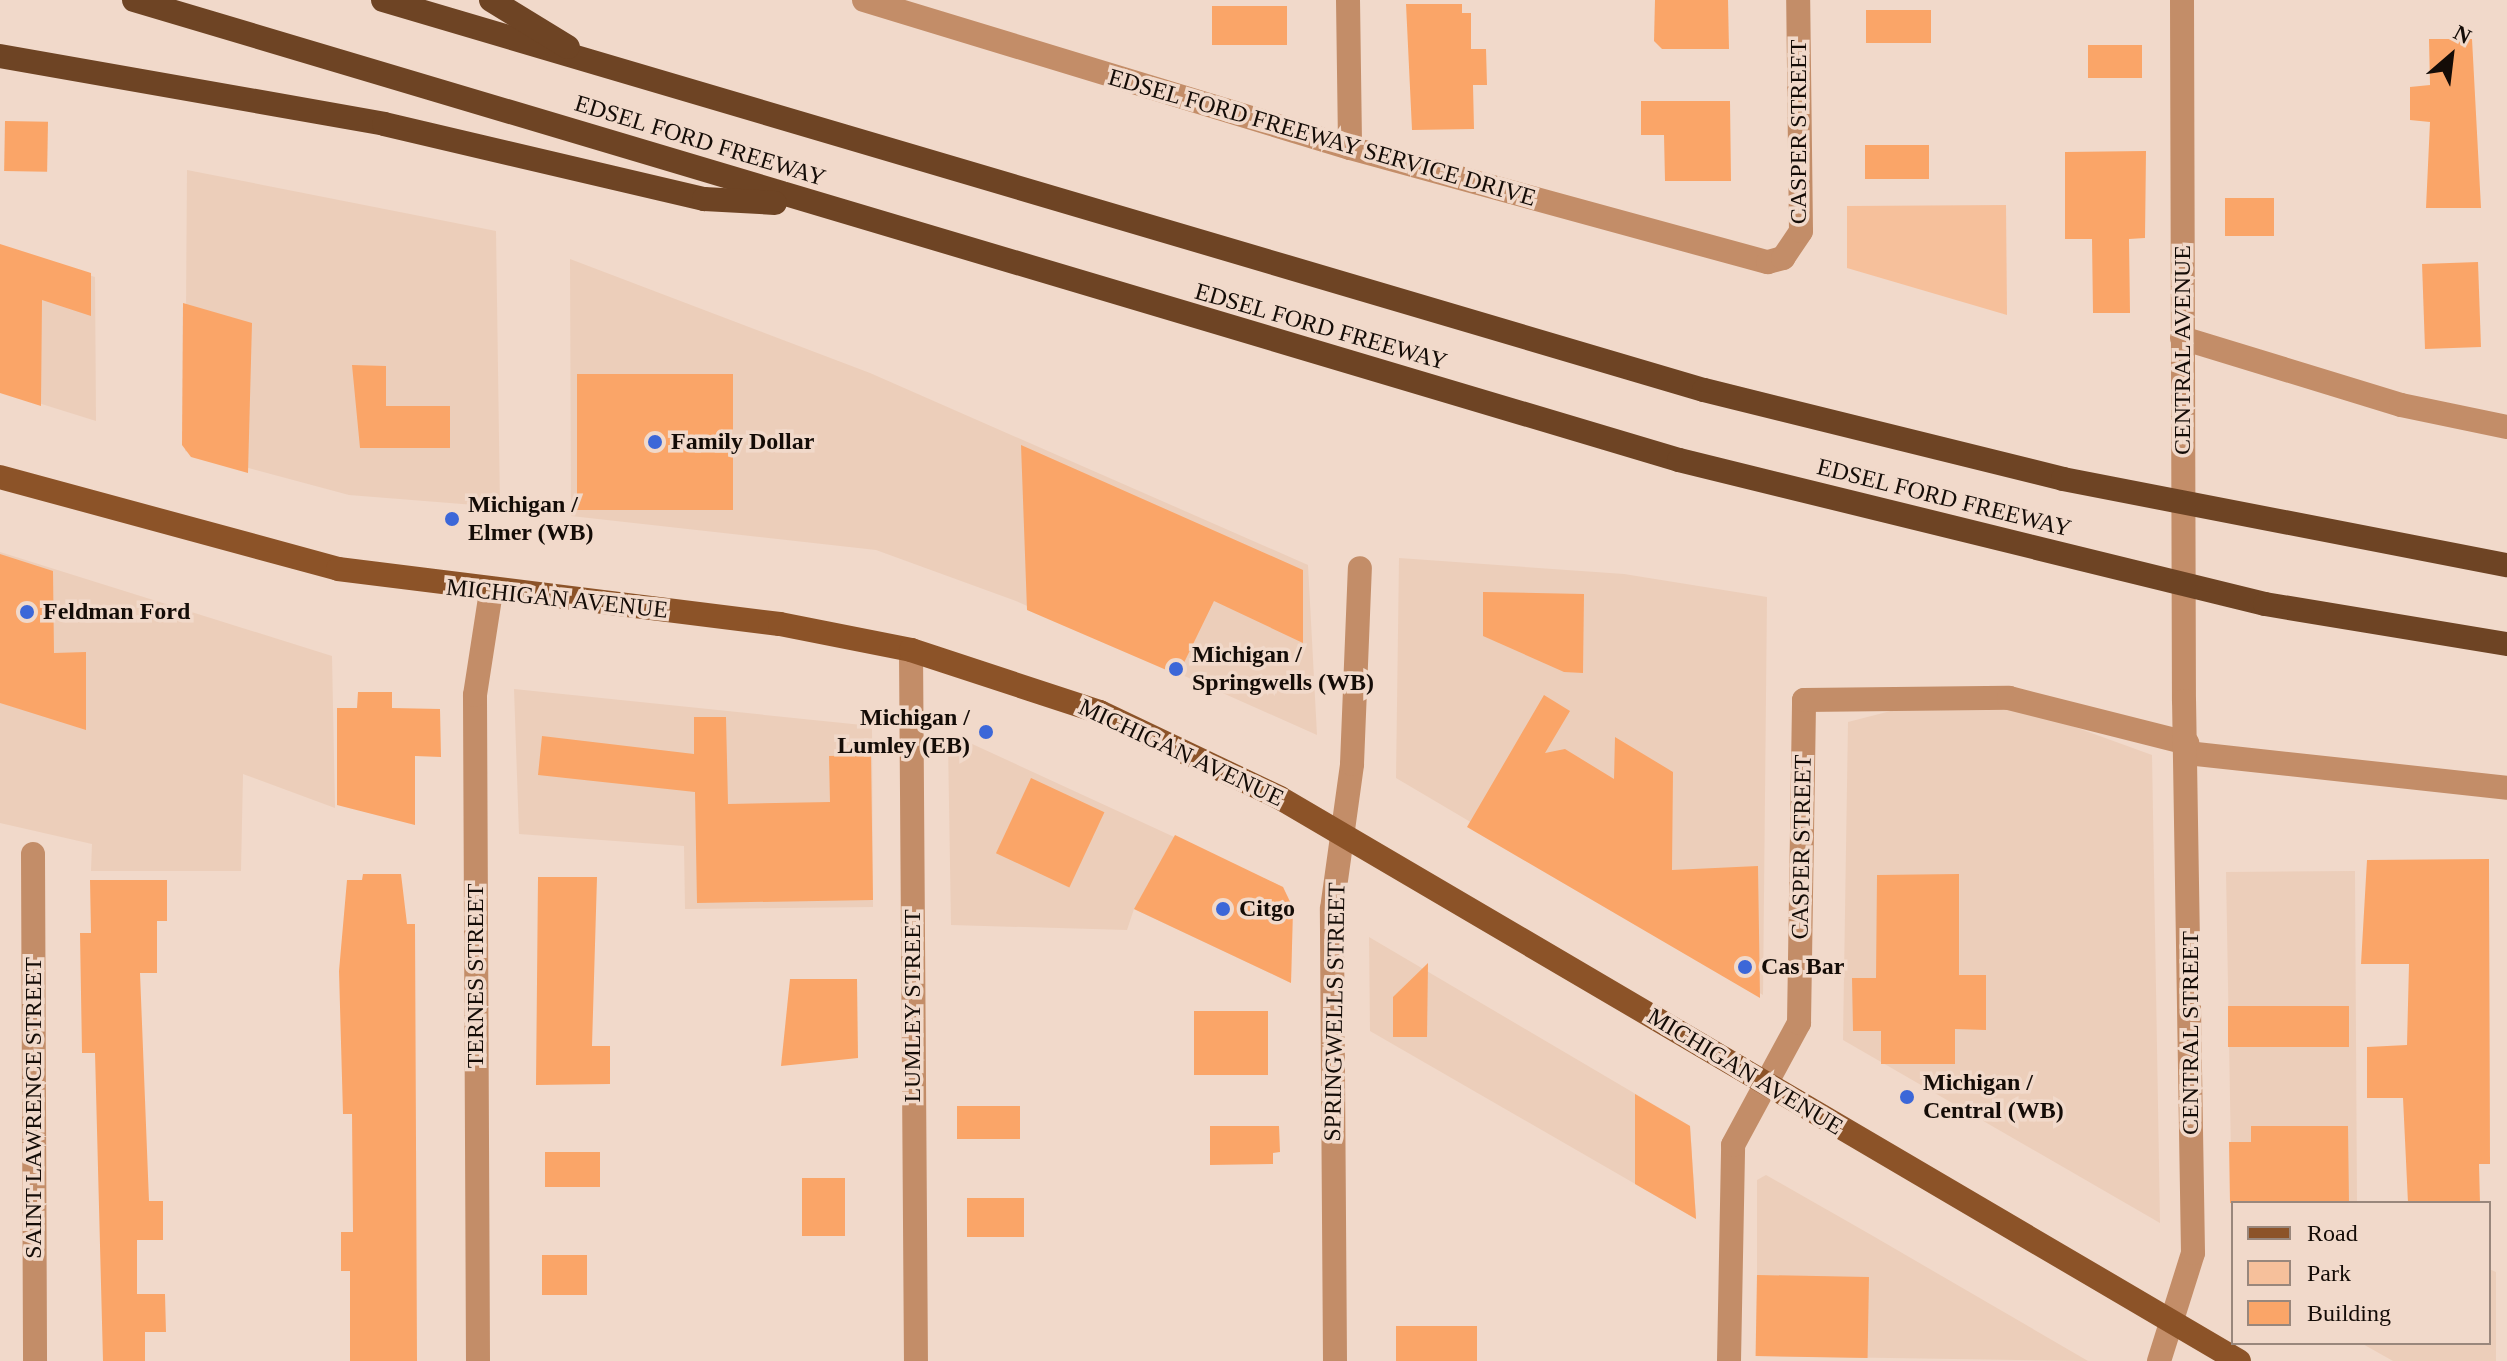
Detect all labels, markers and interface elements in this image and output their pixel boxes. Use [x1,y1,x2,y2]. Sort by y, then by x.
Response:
north arrow [2411,16,2491,96]
text: N [2450,20,2475,49]
street label: CASPER STREET [1785,40,1813,224]
street label: EDSEL FORD FREEWAY SERVICE DRIVE [1104,63,1540,213]
street label: EDSEL FORD FREEWAY [571,89,829,193]
street label: CENTRAL AVENUE [2169,244,2197,456]
street label: EDSEL FORD FREEWAY [1191,277,1451,377]
place label: Family Dollar [671,428,814,456]
marker: Family Dollar [646,433,664,451]
street label: EDSEL FORD FREEWAY [1814,452,2074,544]
place label: Michigan / Elmer (WB) [468,491,594,547]
marker: Michigan / Elmer (WB) [443,510,461,528]
street label: MICHIGAN AVENUE [444,573,670,625]
place label: Feldman Ford [43,598,190,626]
marker: Feldman Ford [18,603,36,621]
place label: Michigan / Springwells (WB) [1192,641,1374,697]
marker: Michigan / Springwells (WB) [1167,660,1185,678]
street label: MICHIGAN AVENUE [1073,693,1289,813]
place label: Michigan / Lumley (EB) [837,704,970,760]
marker: Michigan / Lumley (EB) [977,723,995,741]
street label: CASPER STREET [1786,754,1818,940]
street label: SPRINGWELLS STREET [1318,882,1352,1142]
street label: TERNES STREET [462,884,490,1068]
place label: Citgo [1239,895,1295,923]
marker: Citgo [1214,900,1232,918]
street label: LUMLEY STREET [899,909,927,1103]
street label: CENTRAL STREET [2177,931,2205,1135]
place label: Cas Bar [1761,953,1844,981]
street label: SAINT LAWRENCE STREET [20,957,48,1259]
marker: Cas Bar [1736,958,1754,976]
street label: MICHIGAN AVENUE [1641,1002,1849,1142]
place label: Michigan / Central (WB) [1923,1069,2064,1125]
marker: Michigan / Central (WB) [1898,1088,1916,1106]
legend [2231,1201,2491,1345]
text: Road [2307,1220,2358,1246]
text: Park [2307,1260,2351,1286]
text: Building [2307,1300,2391,1326]

